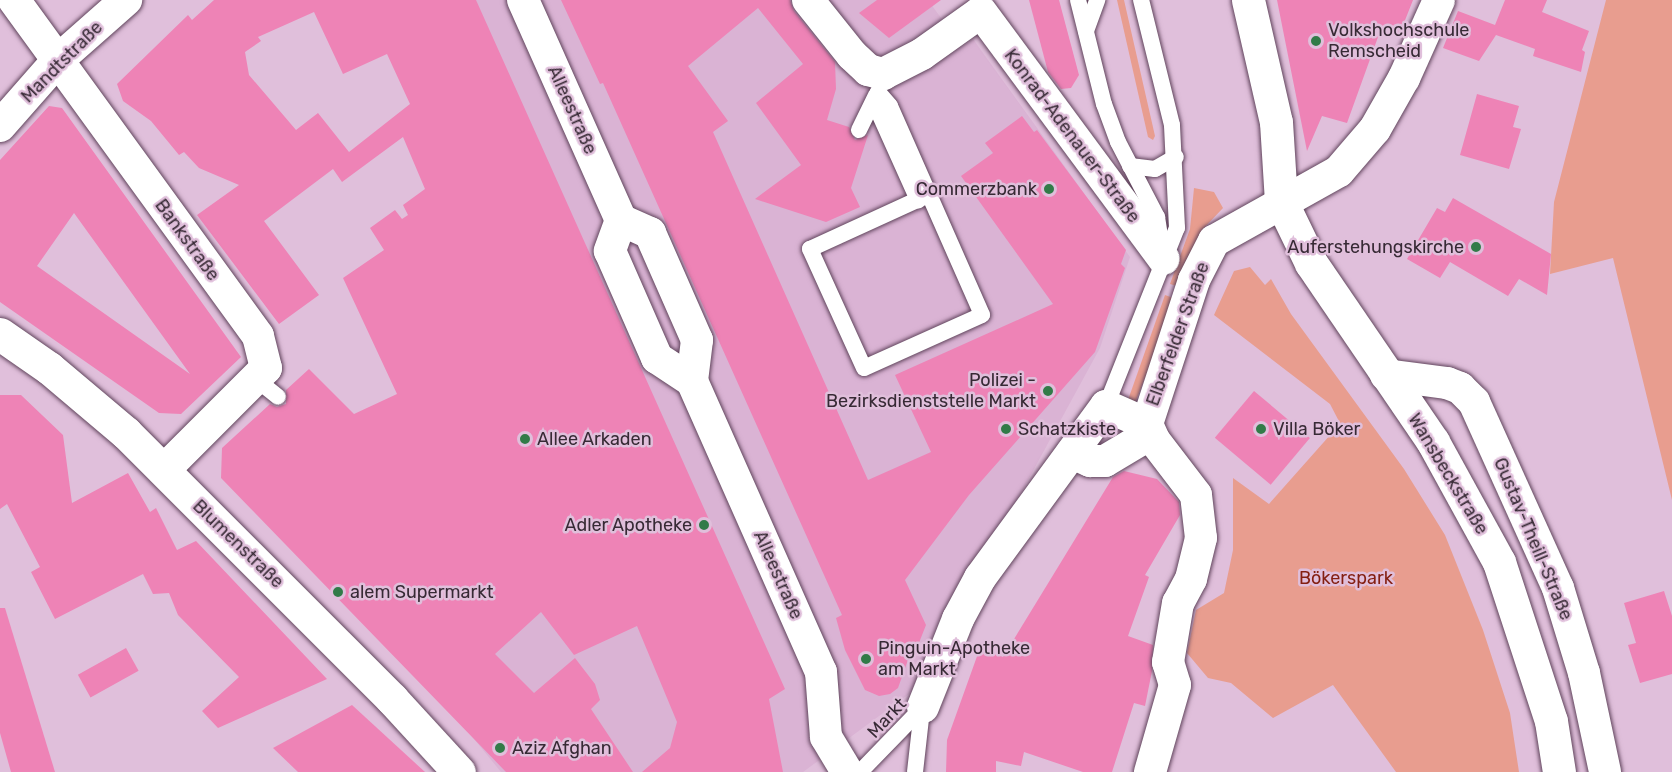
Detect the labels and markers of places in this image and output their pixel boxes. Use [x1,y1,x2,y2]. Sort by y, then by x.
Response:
place label: Volkshochschule Remscheid [1328,20,1469,63]
marker: Volkshochschule Remscheid [1309,34,1323,48]
place label: Commerzbank [916,178,1037,200]
marker: Commerzbank [1042,182,1056,196]
place label: Auferstehungskirche [1287,236,1464,258]
marker: Auferstehungskirche [1469,240,1483,254]
place label: Polizei - Bezirksdienststelle Markt [826,370,1036,412]
marker: Polizei - Bezirksdienststelle Markt [1041,384,1055,398]
place label: Schatzkiste [1018,418,1116,440]
place label: Villa Böker [1273,418,1360,440]
marker: Schatzkiste [999,422,1013,436]
marker: Villa Böker [1254,422,1268,436]
place label: Allee Arkaden [537,428,652,450]
marker: Allee Arkaden [518,432,532,446]
place label: Adler Apotheke [564,514,692,536]
marker: Adler Apotheke [697,518,711,532]
place label: alem Supermarkt [350,581,494,603]
marker: alem Supermarkt [331,585,345,599]
place label: Pinguin-Apotheke am Markt [878,638,1030,680]
marker: Pinguin-Apotheke am Markt [859,652,873,666]
place label: Aziz Afghan [512,737,612,759]
marker: Aziz Afghan [493,741,507,755]

